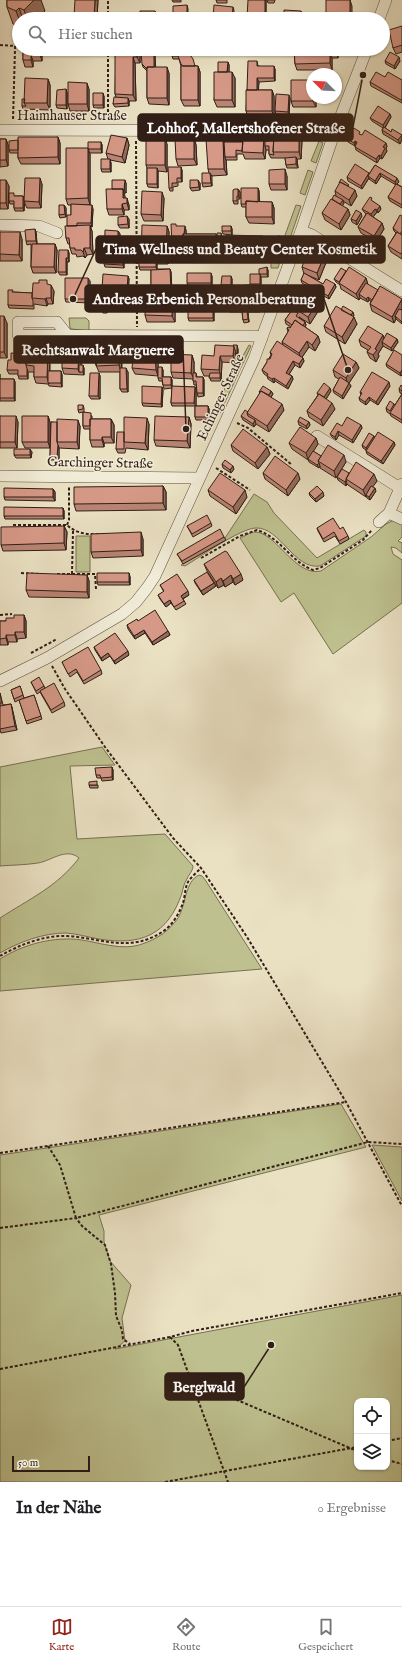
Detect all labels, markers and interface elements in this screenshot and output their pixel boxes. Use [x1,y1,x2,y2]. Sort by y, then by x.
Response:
search box [12,12,390,56]
icon: search [26,23,48,45]
text: Hier suchen [58,25,133,44]
north arrow [306,68,342,104]
street label: Haimhauser Straße [17,107,127,125]
callout: Lohhof, Mallertshofener Straße [138,114,353,141]
text: Lohhof, Mallertshofener Straße [147,119,345,138]
callout: Tima Wellness und Beauty Center Kosmetik [96,236,385,263]
text: Tima Wellness und Beauty Center Kosmetik [102,240,378,259]
callout: Andreas Erbenich Personalberatung [85,285,324,312]
text: Andreas Erbenich Personalberatung [92,290,316,309]
callout: Rechtsanwalt Marguerre [14,336,183,363]
text: Rechtsanwalt Marguerre [22,341,175,360]
street label: Echinger Straße [193,351,249,444]
street label: Garchinger Straße [47,453,154,473]
callout: Berglwald [165,1373,244,1400]
text: Berglwald [173,1378,236,1397]
map controls [354,1398,390,1470]
button: locate [354,1398,390,1434]
button: layers [354,1434,390,1470]
scale bar [12,1454,90,1473]
text: 50 m [18,1456,38,1470]
text: In der Nähe [16,1498,101,1519]
text: 0 Ergebnisse [318,1500,386,1517]
tab: Karte [49,1616,74,1654]
tab: Route [172,1616,201,1654]
tab: Gespeichert [298,1616,353,1654]

